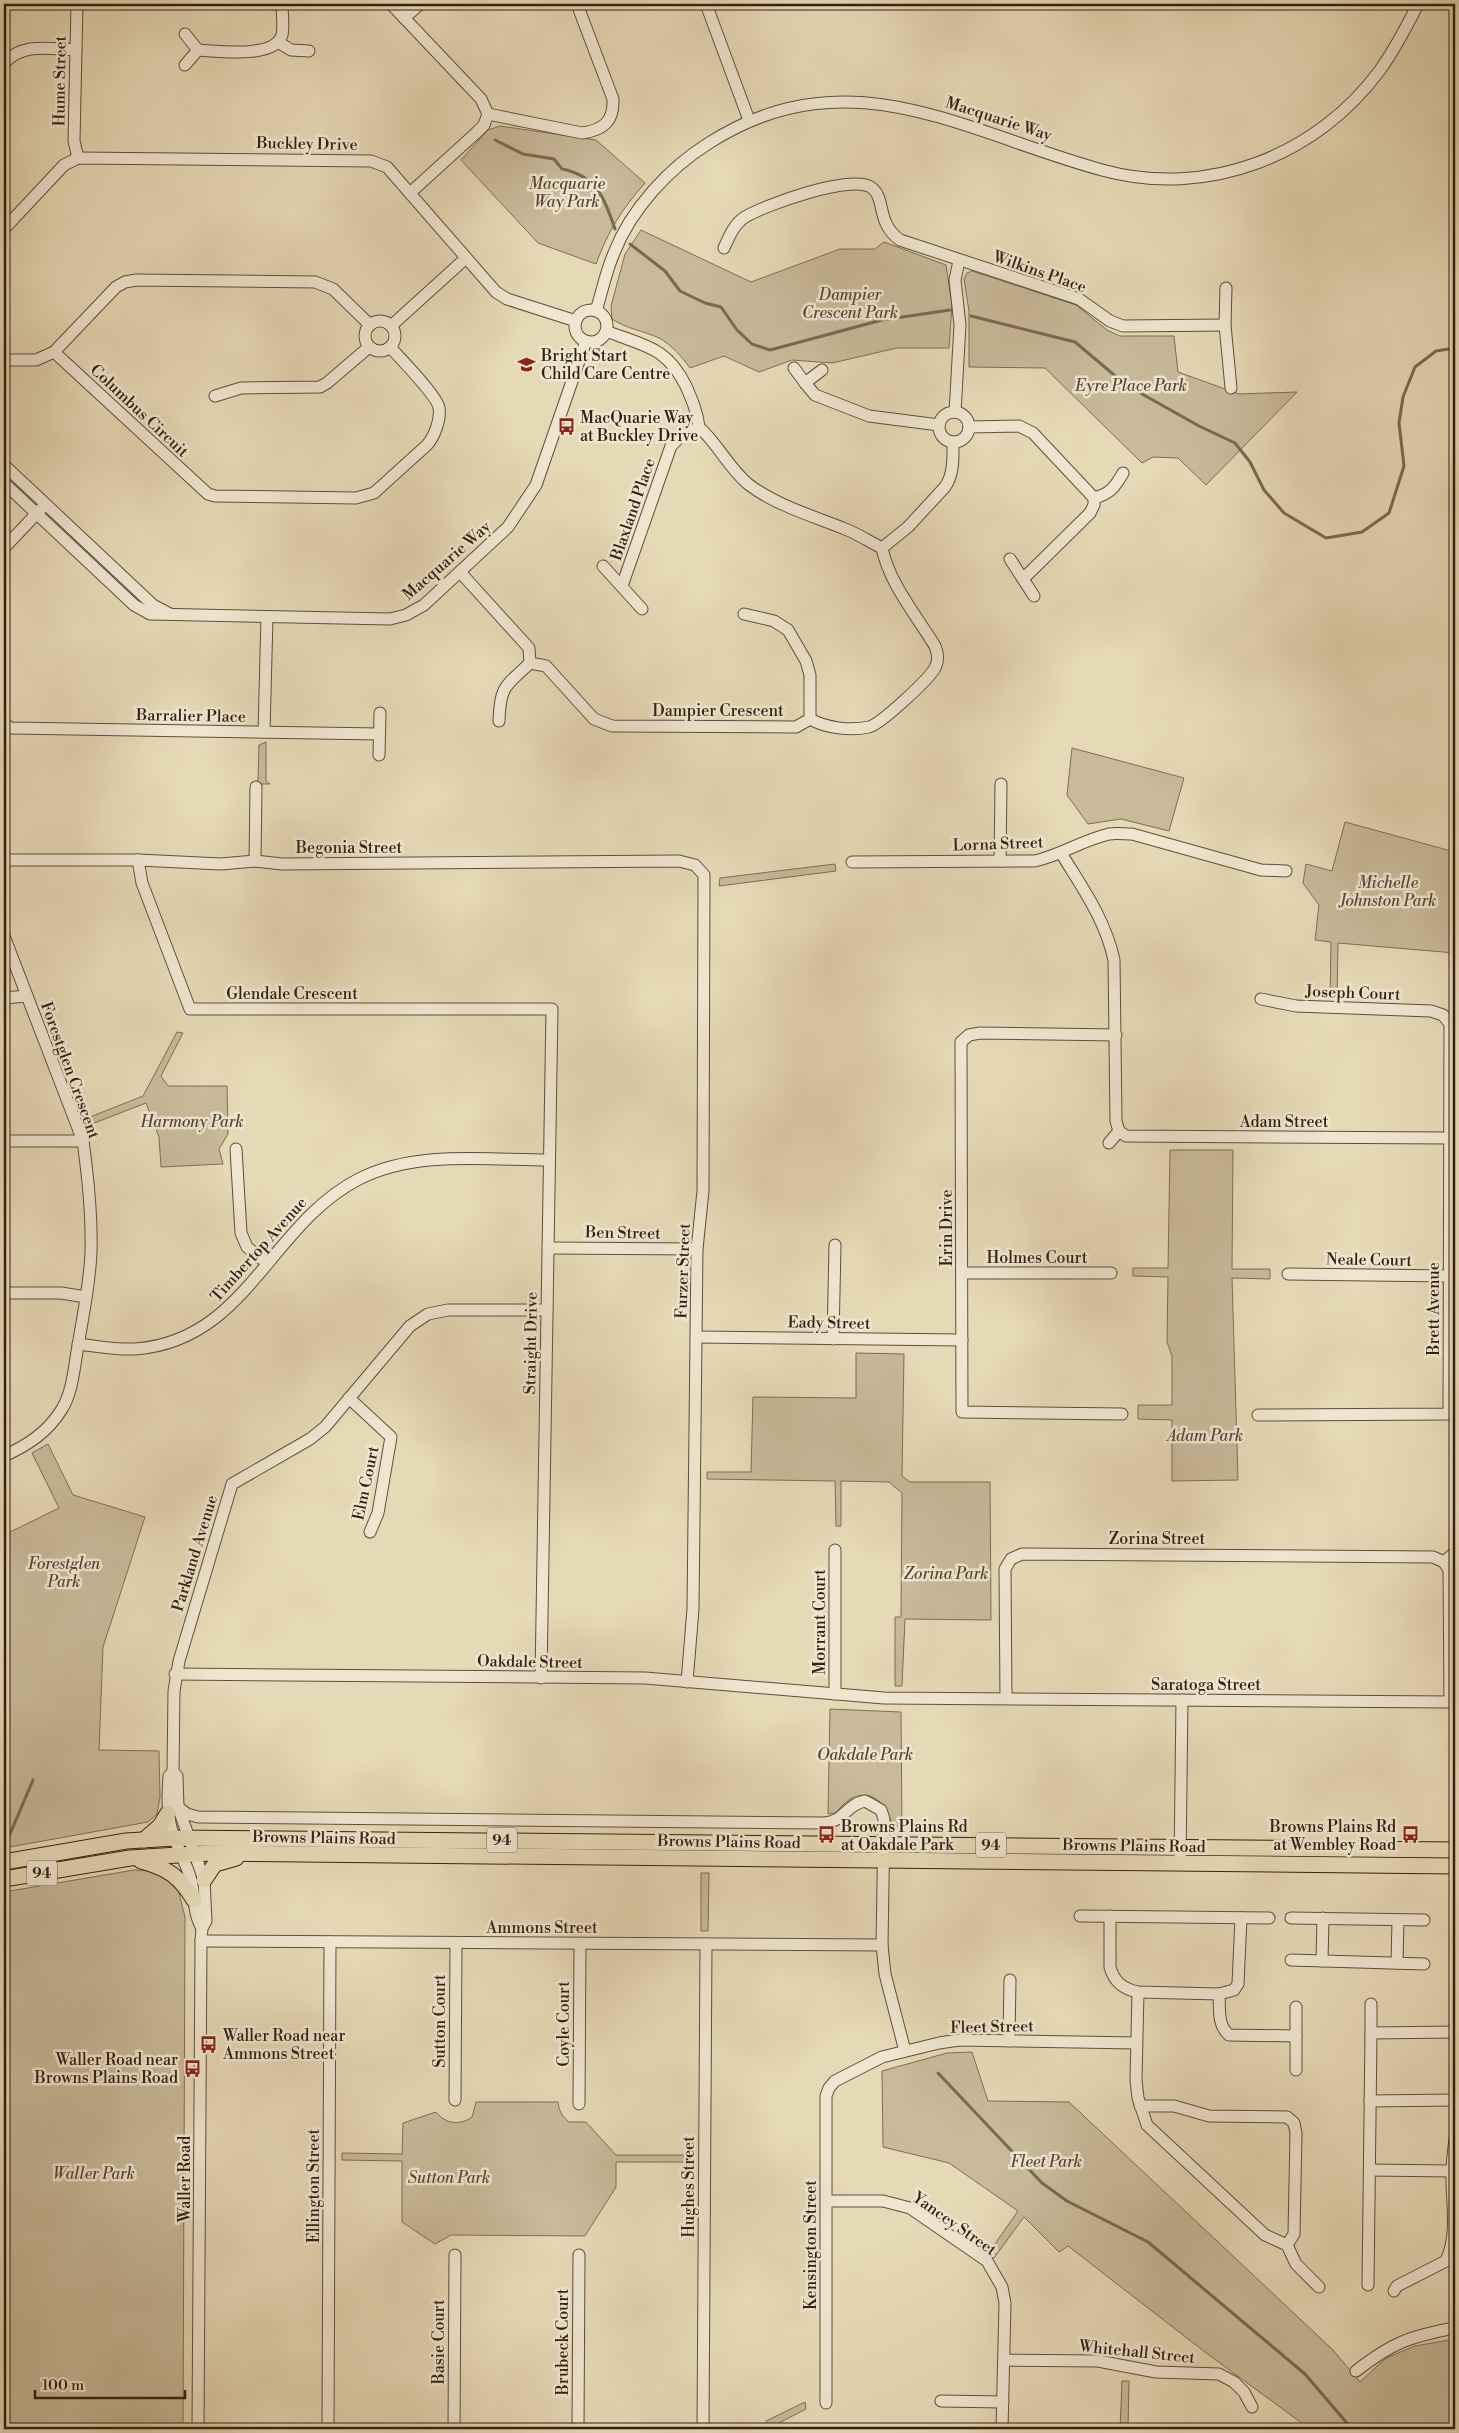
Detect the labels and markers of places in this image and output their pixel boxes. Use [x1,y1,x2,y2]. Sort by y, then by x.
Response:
place label: Bright Start Child Care Centre [540,346,670,384]
school or university icon: Bright Start Child Care Centre [517,354,537,374]
place label: MacQuarie Way at Buckley Drive [580,408,698,446]
bus stop icon: MacQuarie Way at Buckley Drive [556,416,576,436]
place label: Browns Plains Rd at Oakdale Park [840,1817,968,1855]
place label: Browns Plains Rd at Wembley Road [1268,1817,1396,1855]
bus stop icon: Browns Plains Rd at Oakdale Park [817,1825,837,1845]
bus stop icon: Browns Plains Rd at Wembley Road [1400,1825,1420,1845]
place label: Waller Road near Ammons Street [222,2026,345,2064]
bus stop icon: Waller Road near Ammons Street [199,2034,219,2054]
place label: Waller Road near Browns Plains Road [33,2050,178,2088]
bus stop icon: Waller Road near Browns Plains Road [182,2058,202,2078]

